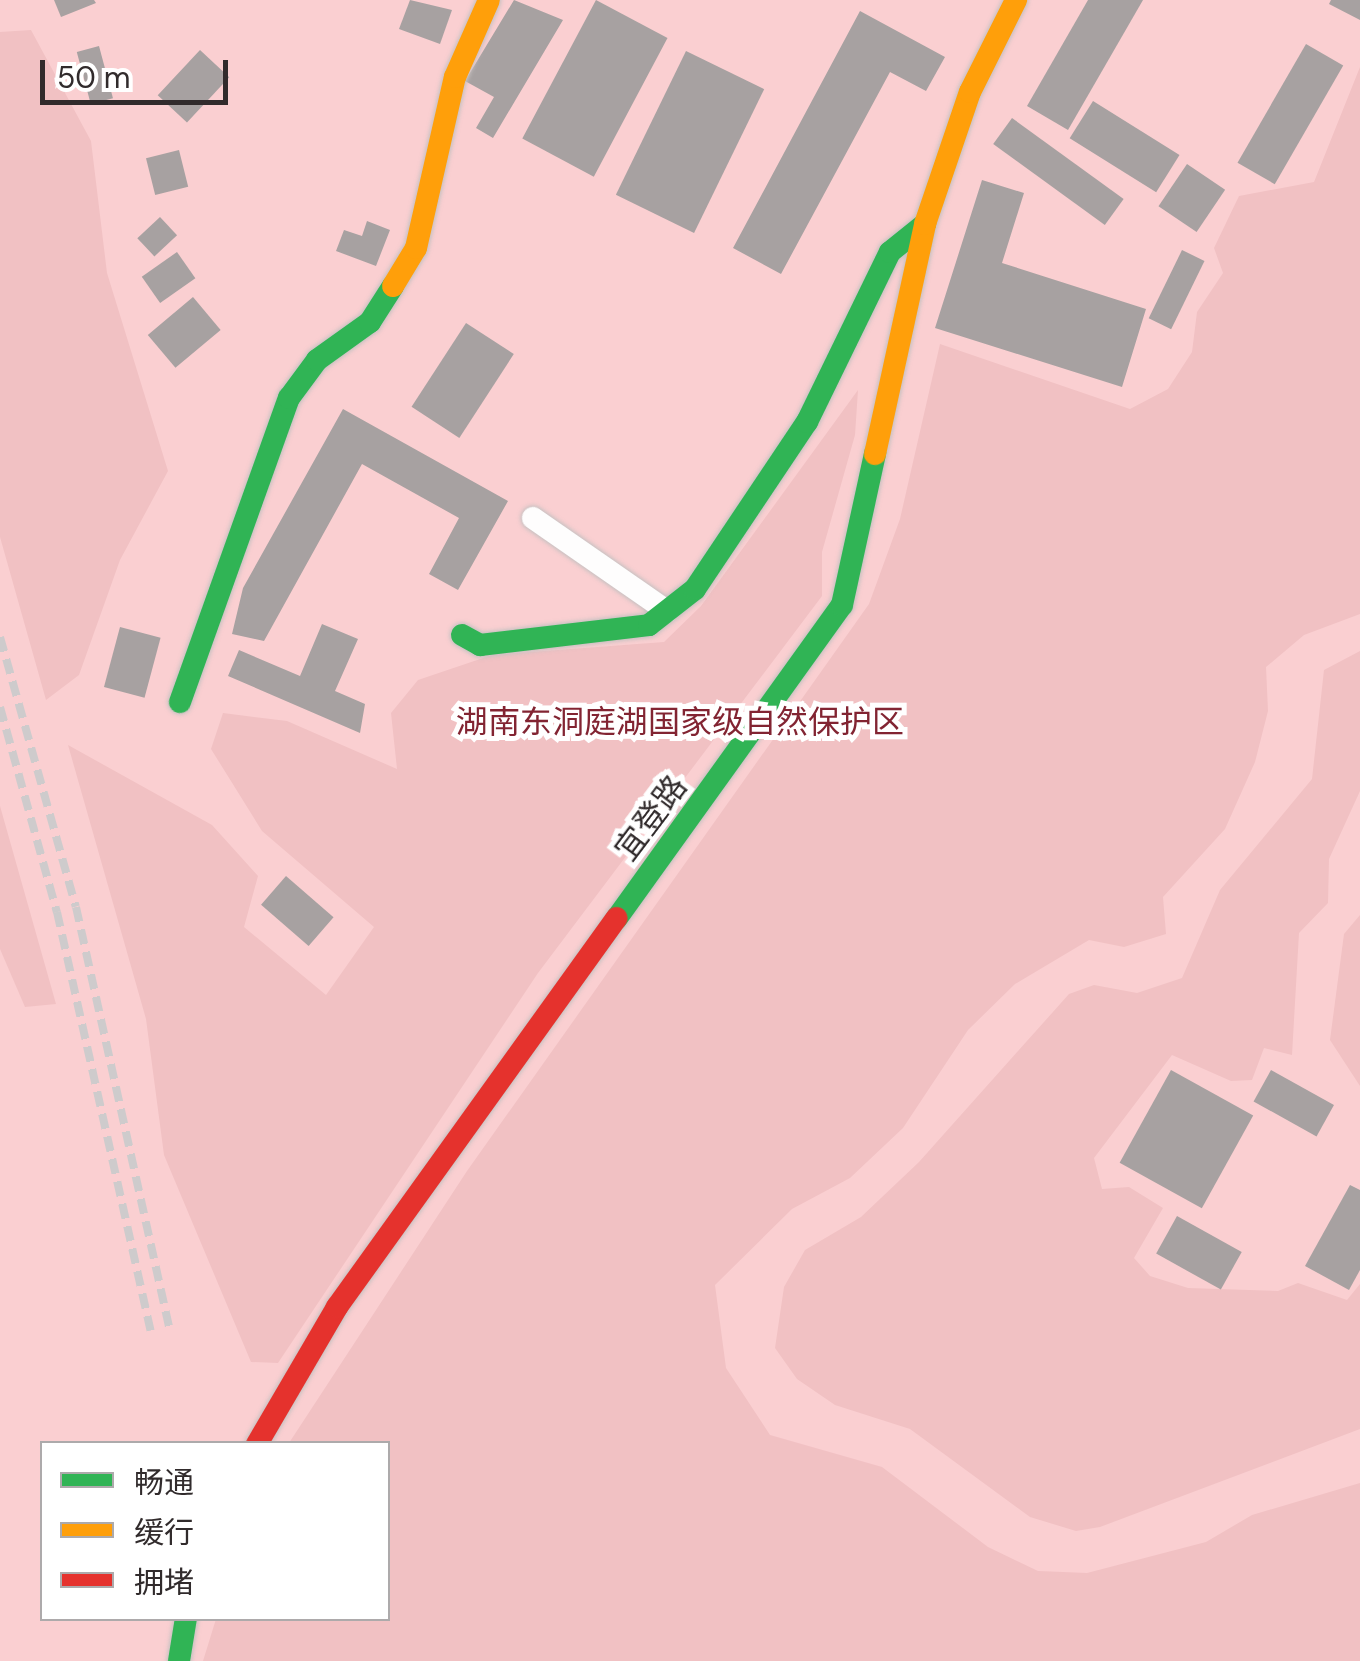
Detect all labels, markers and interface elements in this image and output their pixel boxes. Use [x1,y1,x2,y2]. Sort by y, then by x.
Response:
scale bar [45,40,232,102]
text: 50 m [57,58,131,97]
park label: 湖南东洞庭湖国家级自然保护区 [456,703,904,741]
street label: 宜登路 [607,768,695,868]
legend [40,1441,390,1621]
text: 畅通 [134,1463,194,1502]
text: 缓行 [134,1513,194,1552]
text: 拥堵 [134,1563,194,1602]

